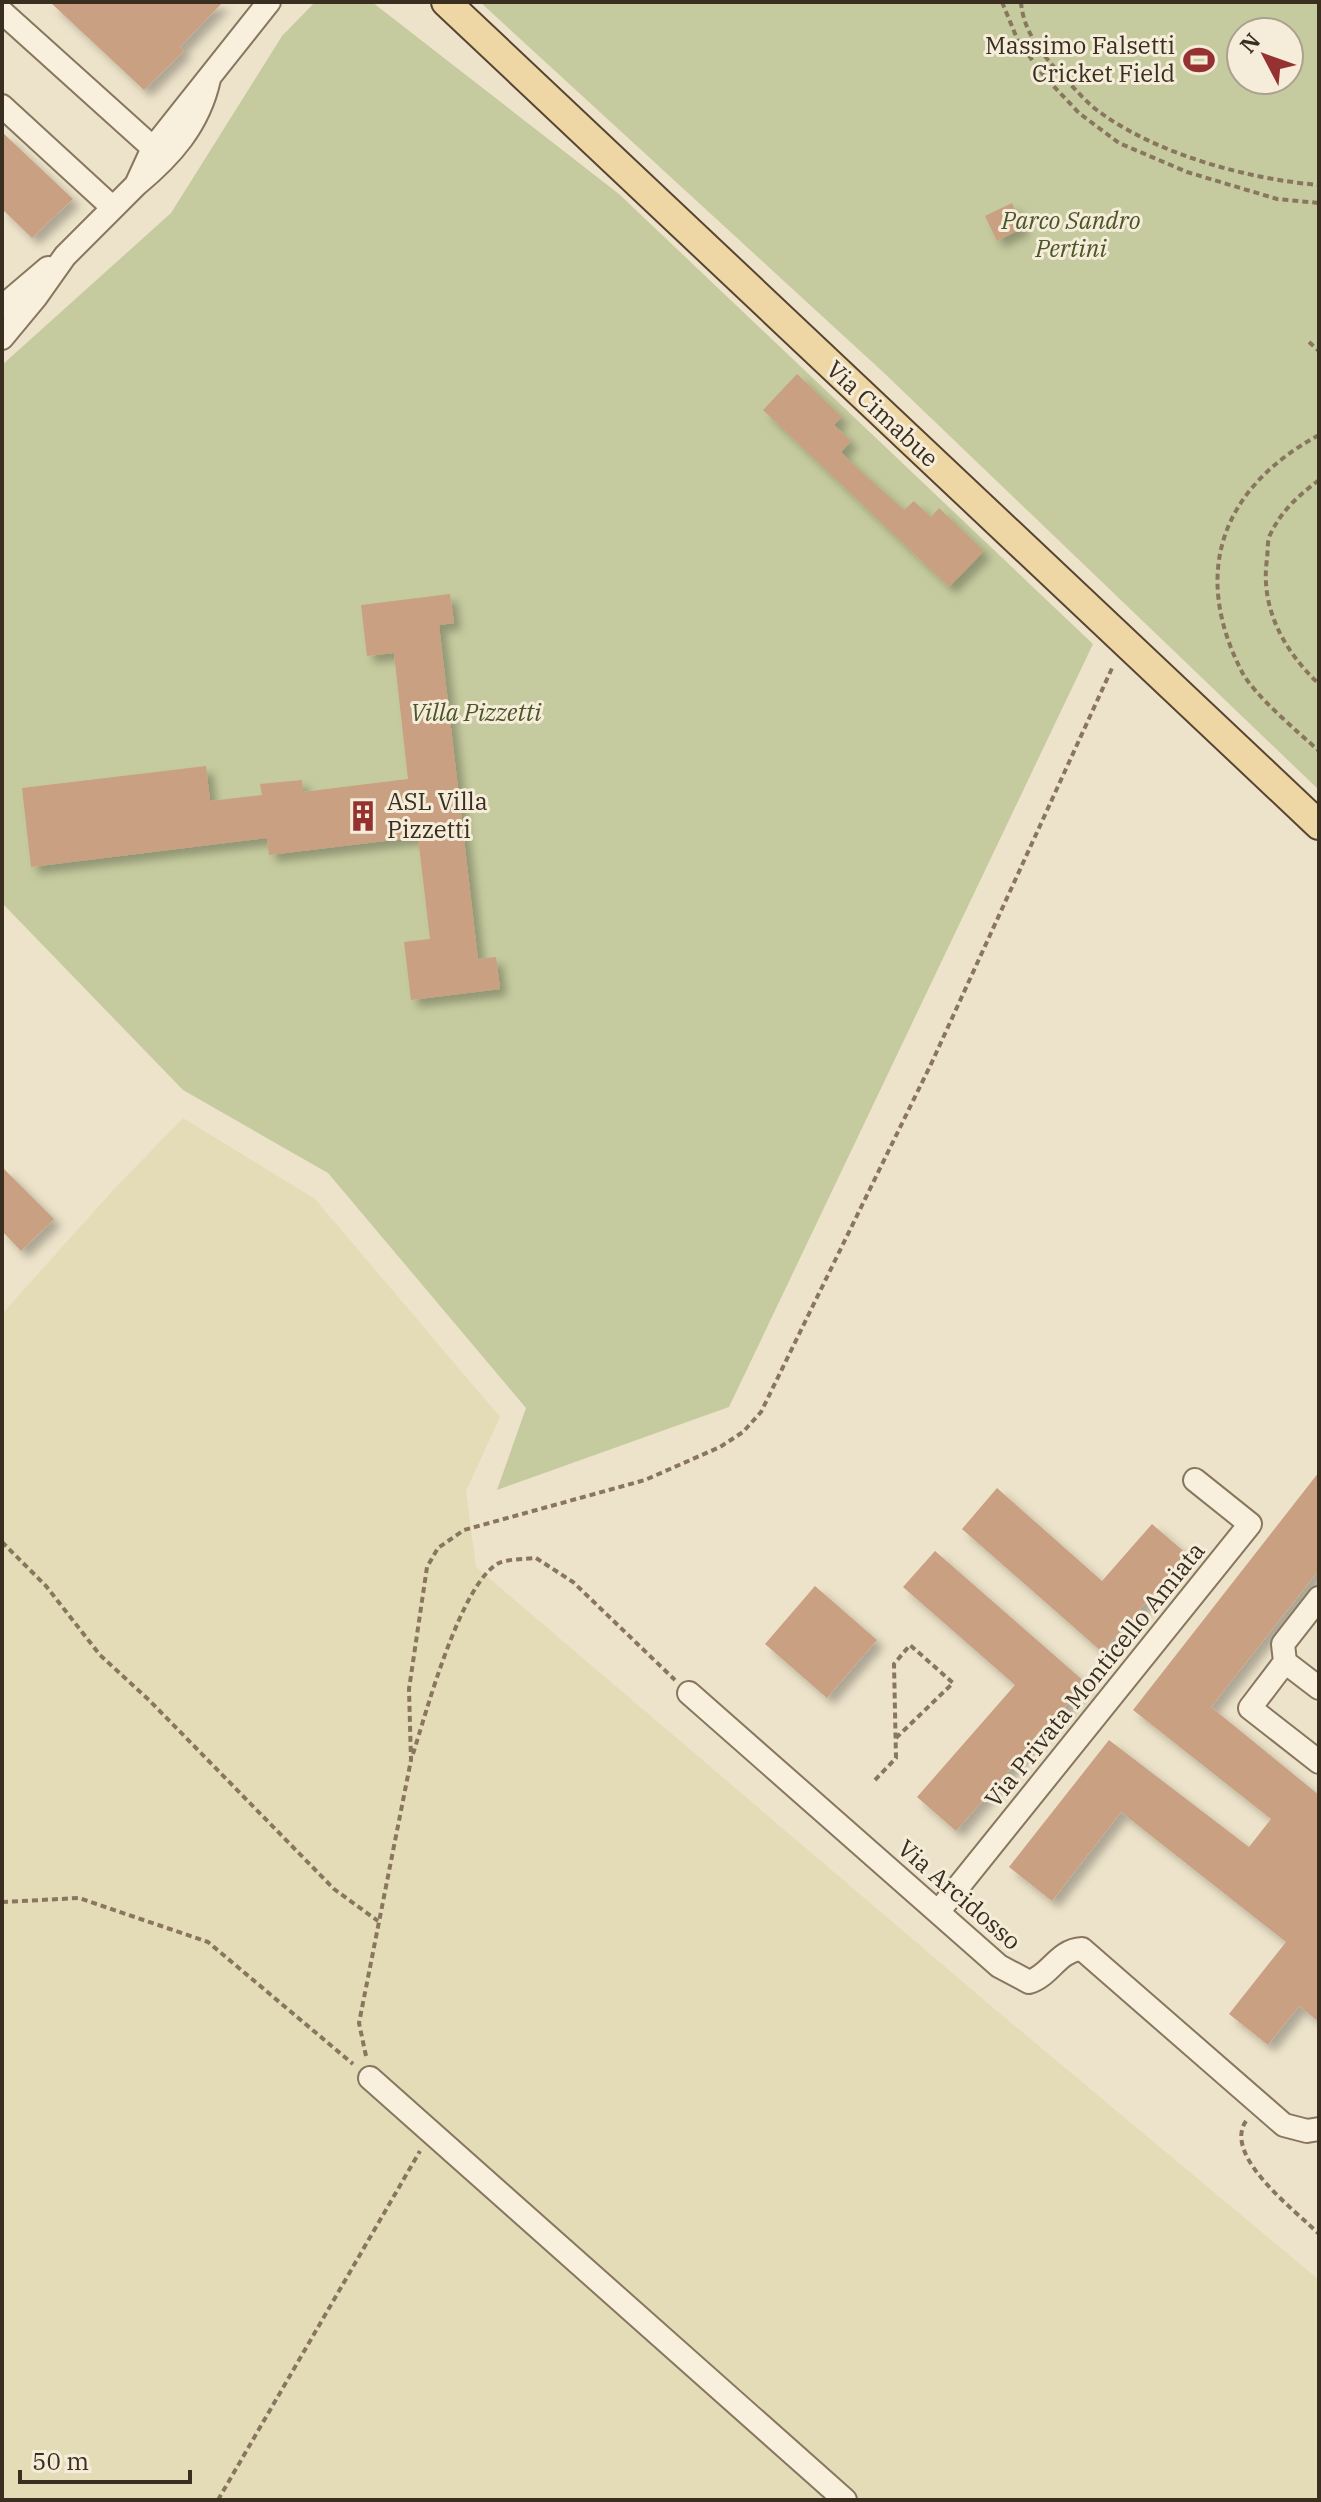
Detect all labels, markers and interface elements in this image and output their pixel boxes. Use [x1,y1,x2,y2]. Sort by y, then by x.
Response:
north arrow [1225,16,1305,96]
text: N [1233,26,1266,59]
place label: Massimo Falsetti Cricket Field [985,29,1175,89]
sports icon: Massimo Falsetti Cricket Field [1182,43,1216,77]
park label: Parco Sandro Pertini [1000,204,1141,264]
street label: Via Cimabue [820,353,946,474]
park label: Villa Pizzetti [411,696,542,728]
place label: ASL Villa Pizzetti [387,785,488,845]
building icon: ASL Villa Pizzetti [346,799,380,833]
street label: Via Privata Monticello Amiata [977,1535,1211,1814]
street label: Via Arcidosso [891,1832,1028,1957]
scale bar [20,2434,190,2484]
text: 50 m [32,2445,89,2477]

